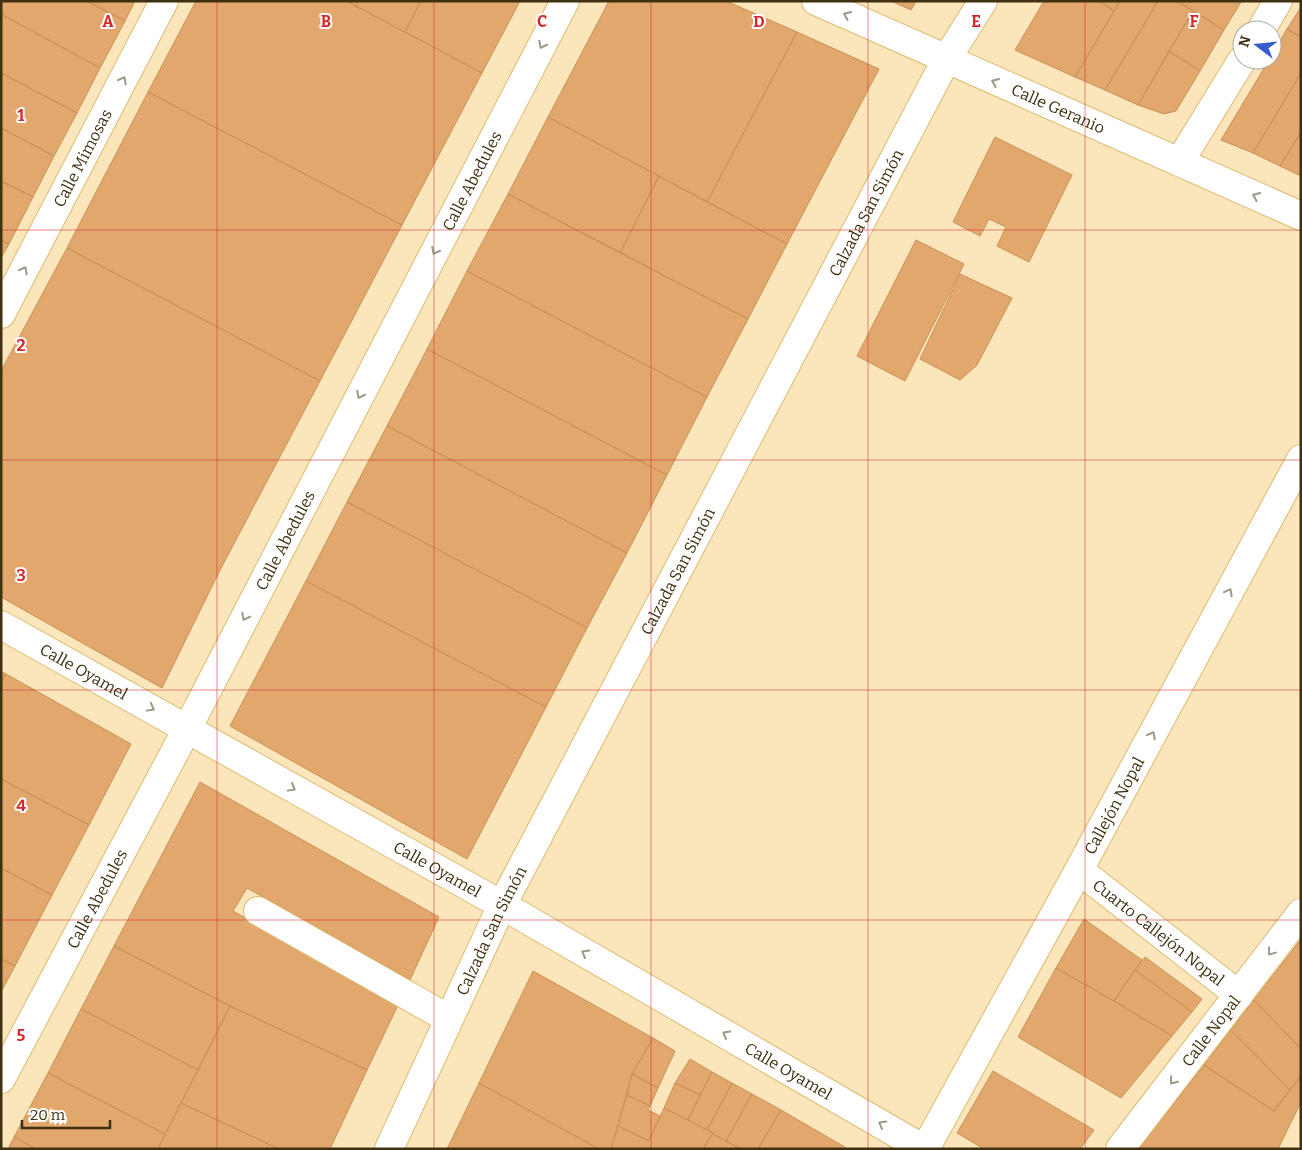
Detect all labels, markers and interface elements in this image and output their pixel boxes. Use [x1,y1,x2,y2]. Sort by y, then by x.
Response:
one-way arrow [843,11,852,22]
text: A [102,12,114,31]
text: B [321,12,331,31]
text: C [537,12,547,31]
text: D [753,12,765,31]
text: E [971,12,981,31]
text: F [1190,12,1199,31]
north arrow [1232,20,1282,70]
text: N [1235,34,1255,49]
one-way arrow [538,39,548,48]
one-way arrow [117,76,127,85]
one-way arrow [991,77,1000,88]
street label: Calle Geranio [1009,80,1108,137]
text: 1 [18,106,25,125]
street label: Calle Mimosas [49,106,116,210]
street label: Calle Abedules [438,128,505,234]
street label: Calzada San Simón [825,146,907,279]
one-way arrow [1252,191,1261,202]
one-way arrow [431,246,441,255]
one-way arrow [18,267,28,276]
text: 2 [16,336,26,355]
one-way arrow [356,390,366,399]
street label: Calle Abedules [251,487,319,593]
street label: Calzada San Simón [636,504,719,638]
text: 3 [16,566,26,585]
one-way arrow [1223,588,1233,597]
one-way arrow [241,612,251,621]
street label: Calle Oyamel [37,639,131,704]
one-way arrow [145,702,154,712]
one-way arrow [1146,731,1156,740]
street label: Callejón Nopal [1080,753,1148,857]
one-way arrow [287,782,296,792]
text: 4 [16,796,26,815]
street label: Calle Oyamel [390,837,485,901]
street label: Calle Abedules [63,846,131,952]
street label: Calzada San Simón [452,863,530,998]
street label: Cuarto Callejón Nopal [1089,875,1228,990]
one-way arrow [1269,946,1277,955]
one-way arrow [581,950,590,960]
street label: Calle Nopal [1177,991,1244,1070]
text: 5 [17,1026,26,1045]
one-way arrow [722,1031,731,1041]
street label: Calle Oyamel [742,1038,836,1103]
one-way arrow [1170,1075,1178,1084]
scale bar [22,1098,110,1130]
text: 20 m [30,1106,66,1124]
one-way arrow [878,1121,887,1131]

